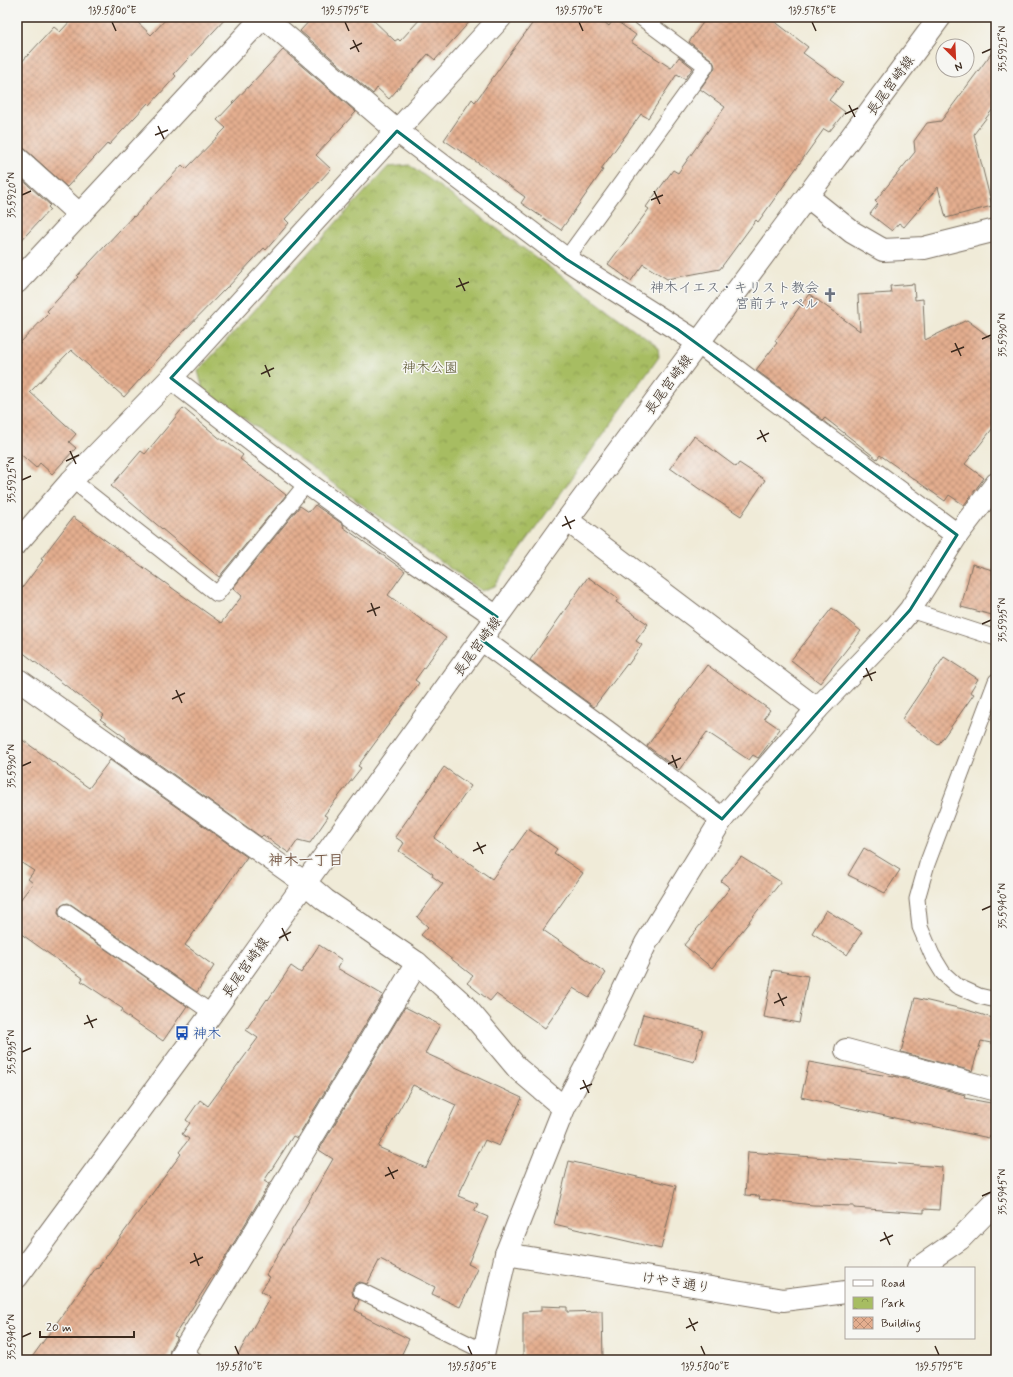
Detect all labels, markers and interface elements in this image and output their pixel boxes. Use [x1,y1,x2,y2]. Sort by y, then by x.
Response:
text: 139.5800°E [88,4,136,18]
text: 139.5795°E [321,4,369,18]
text: 139.5790°E [555,4,603,18]
text: 139.5785°E [788,4,836,18]
text: 35.5925°N [996,26,1010,72]
north arrow [935,38,975,78]
street label: 長尾宮崎線 [863,52,919,119]
text: N [952,58,965,74]
text: 35.5920°N [5,172,19,218]
place label: 神木イエス・キリスト教会 宮前チャペル [650,279,819,313]
church icon: 神木イエス・キリスト教会 宮前チャペル [822,287,838,303]
text: 35.5930°N [996,313,1010,357]
street label: 長尾宮崎線 [641,351,697,418]
park label: 神木公園 [402,359,458,377]
text: 35.5925°N [5,457,19,503]
text: 35.5935°N [996,598,1010,642]
street label: 長尾宮崎線 [450,613,506,680]
text: 35.5930°N [5,744,19,788]
district label: 神木一丁目 [268,851,344,871]
text: 35.5940°N [996,883,1010,929]
street label: 長尾宮崎線 [218,934,273,1001]
bus stop icon: 神木 [174,1025,190,1041]
place label: 神木 [193,1025,221,1043]
text: 35.5935°N [5,1030,19,1074]
text: 35.5945°N [996,1169,1010,1215]
legend [845,1267,975,1339]
street label: けやき通り [640,1269,712,1297]
text: Road [881,1276,905,1292]
text: Park [881,1296,905,1312]
scale bar [40,1313,134,1339]
text: 35.5940°N [5,1314,19,1360]
text: Building [881,1316,921,1333]
text: 20 m [46,1320,72,1336]
text: 139.5810°E [216,1360,262,1374]
text: 139.5805°E [447,1360,497,1374]
text: 139.5800°E [681,1360,729,1374]
text: 139.5795°E [915,1360,963,1374]

